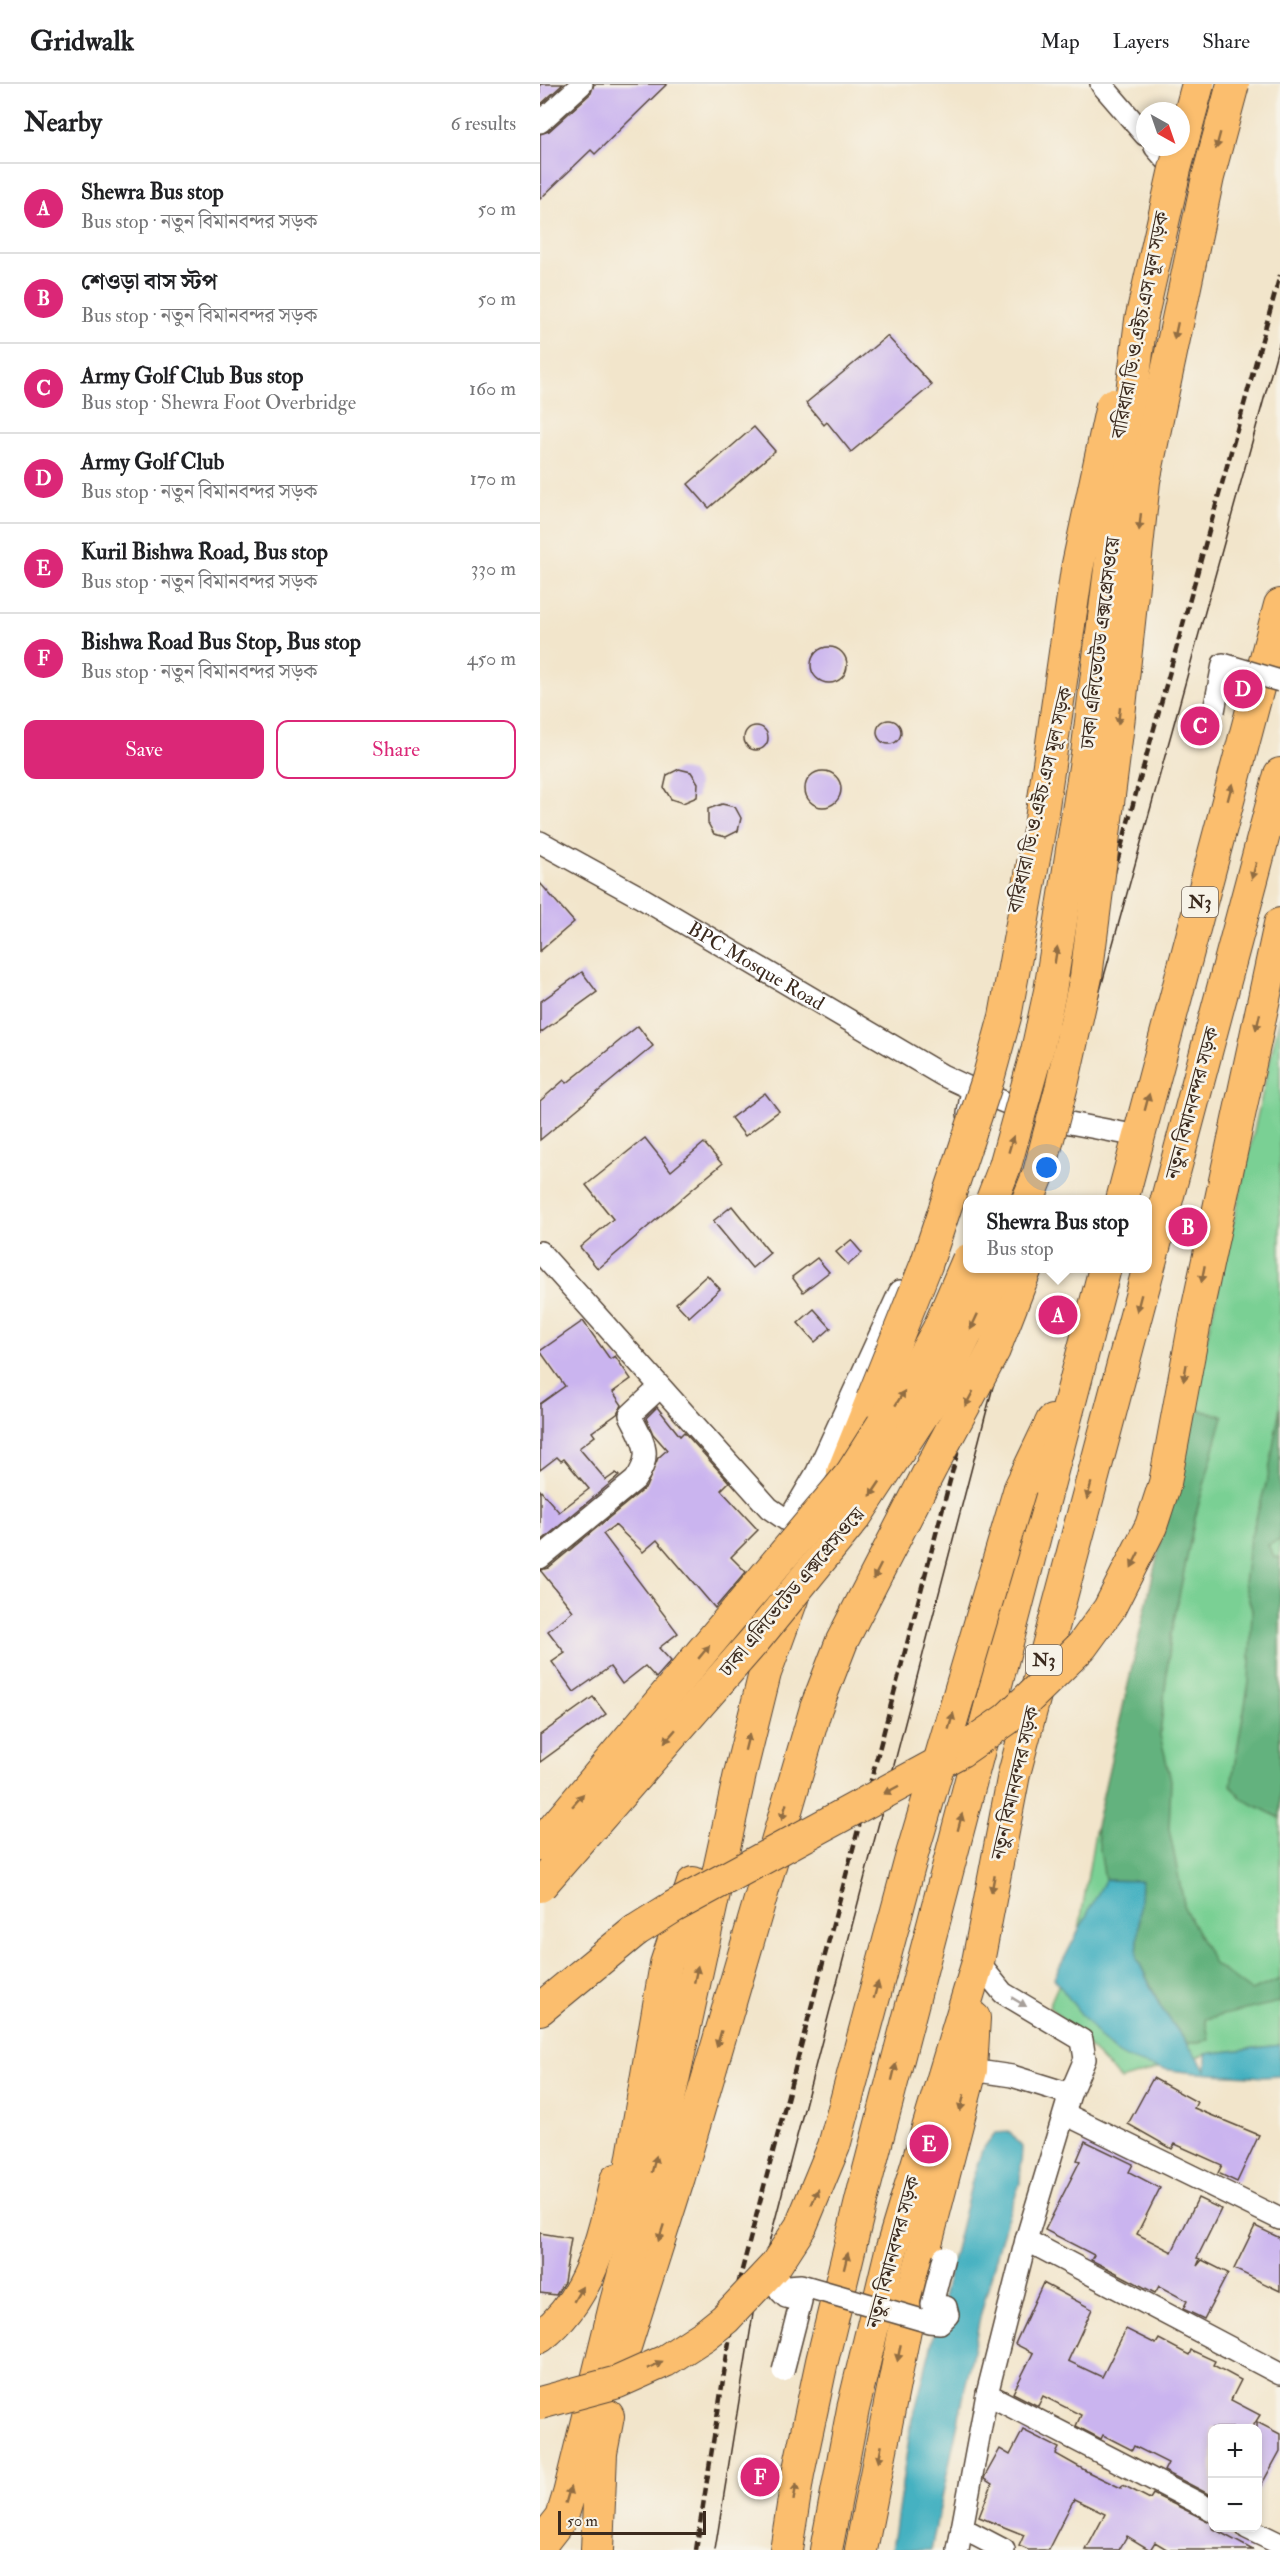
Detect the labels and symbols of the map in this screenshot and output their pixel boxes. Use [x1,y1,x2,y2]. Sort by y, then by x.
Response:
north arrow [1136,102,1190,156]
one-way arrow [1213,132,1222,150]
street label: বারিধারা ডি.ও.এইচ.এস মূল সড়ক [1106,208,1175,442]
one-way arrow [1171,322,1180,341]
one-way arrow [1135,513,1144,532]
street label: ঢাকা এলিভেটেড এক্সপ্রেসওয়ে [1074,534,1126,751]
pin: D [1224,666,1262,712]
street label: বারিধারা ডি.ও.এইচ.এস মূল সড়ক [1002,684,1079,916]
pin: C [1180,704,1220,748]
one-way arrow [1114,707,1124,726]
one-way arrow [1226,783,1235,801]
one-way arrow [1249,862,1258,880]
road number: N3 [1182,887,1218,917]
street label: BPC Mosque Road [683,916,829,1016]
one-way arrow [1052,945,1061,964]
one-way arrow [1253,1013,1263,1032]
street label: নতুন বিমানবন্দর সড়ক [1159,1023,1225,1183]
one-way arrow [1143,1093,1152,1111]
one-way arrow [1007,1135,1016,1153]
your location [1032,1153,1061,1182]
pin: B [1168,1204,1208,1250]
one-way arrow [1198,1265,1207,1284]
pin: A [1038,1292,1078,1338]
one-way arrow [1134,1294,1143,1312]
one-way arrow [970,1313,979,1330]
one-way arrow [1180,1364,1189,1383]
one-way arrow [894,1390,905,1406]
one-way arrow [964,1390,974,1407]
one-way arrow [870,1481,881,1497]
one-way arrow [1084,1482,1093,1500]
street label: ঢাকা এলিভেটেড এক্সপ্রেসওয়ে [713,1501,871,1682]
one-way arrow [1130,1552,1139,1569]
one-way arrow [873,1563,882,1580]
one-way arrow [698,1644,711,1660]
road number: N3 [1026,1645,1062,1675]
street label: নতুন বিমানবন্দর সড়ক [985,1703,1045,1863]
one-way arrow [947,1712,956,1730]
one-way arrow [664,1728,677,1743]
one-way arrow [743,1733,753,1751]
one-way arrow [883,1785,900,1795]
one-way arrow [571,1793,584,1808]
one-way arrow [779,1803,788,1821]
one-way arrow [956,1813,966,1832]
one-way arrow [988,1875,997,1894]
one-way arrow [692,1964,702,1983]
one-way arrow [872,1981,881,1999]
one-way arrow [1011,1997,1027,2008]
one-way arrow [714,2030,723,2048]
one-way arrow [890,2063,899,2081]
one-way arrow [957,2094,967,2112]
pin: E [910,2122,948,2166]
one-way arrow [650,2155,659,2173]
street label: নতুন বিমানবন্দর সড়ক [860,2172,926,2332]
one-way arrow [810,2188,819,2205]
one-way arrow [656,2224,666,2242]
one-way arrow [842,2252,852,2270]
one-way arrow [573,2286,584,2302]
one-way arrow [894,2344,904,2363]
one-way arrow [647,2361,664,2370]
one-way arrow [875,2445,884,2464]
pin: F [740,2454,780,2500]
one-way arrow [791,2483,800,2502]
one-way arrow [564,2486,573,2504]
scale bar [558,2508,706,2536]

